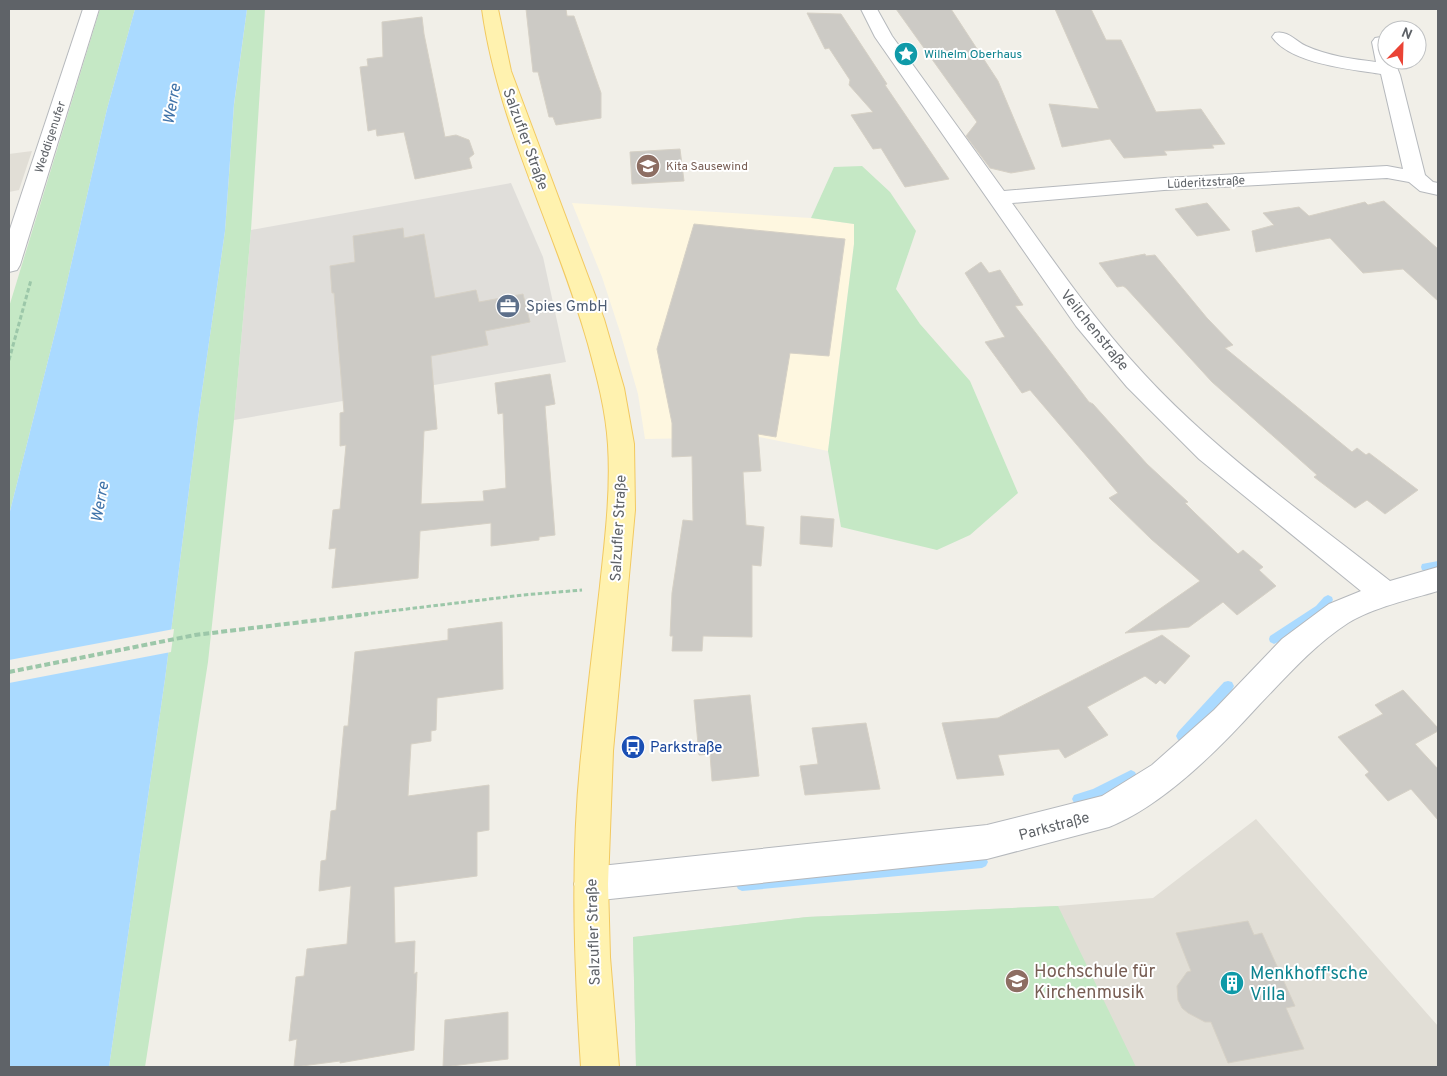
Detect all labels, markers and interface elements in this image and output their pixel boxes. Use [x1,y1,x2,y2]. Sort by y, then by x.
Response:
north arrow [1377,20,1427,70]
text: N [1399,25,1414,44]
place icon: Wilhelm Oberhaus [893,41,919,67]
place label: Wilhelm Oberhaus [924,47,1022,63]
water label: Werre [160,82,186,126]
street label: Salzufler Straße [497,86,552,193]
street label: Weddigenufer [32,99,70,175]
school or university icon: Kita Sausewind [635,153,661,179]
place label: Kita Sausewind [666,159,748,175]
street label: Lüderitzstraße [1167,173,1246,193]
street label: Veilchenstraße [1055,287,1132,375]
office icon: Spies GmbH [495,293,521,319]
place label: Spies GmbH [526,298,608,317]
street label: Salzufler Straße [607,474,632,582]
water label: Werre [88,480,114,524]
bus stop icon: Parkstraße [620,734,646,760]
place label: Parkstraße [650,739,722,758]
street label: Parkstraße [1017,809,1092,846]
street label: Salzufler Straße [583,878,606,986]
place label: Hochschule für Kirchenmusik [1034,961,1155,1005]
place label: Menkhoff'sche Villa [1250,963,1368,1007]
school or university icon: Hochschule für Kirchenmusik [1004,968,1030,994]
building icon: Menkhoff'sche Villa [1219,970,1245,996]

